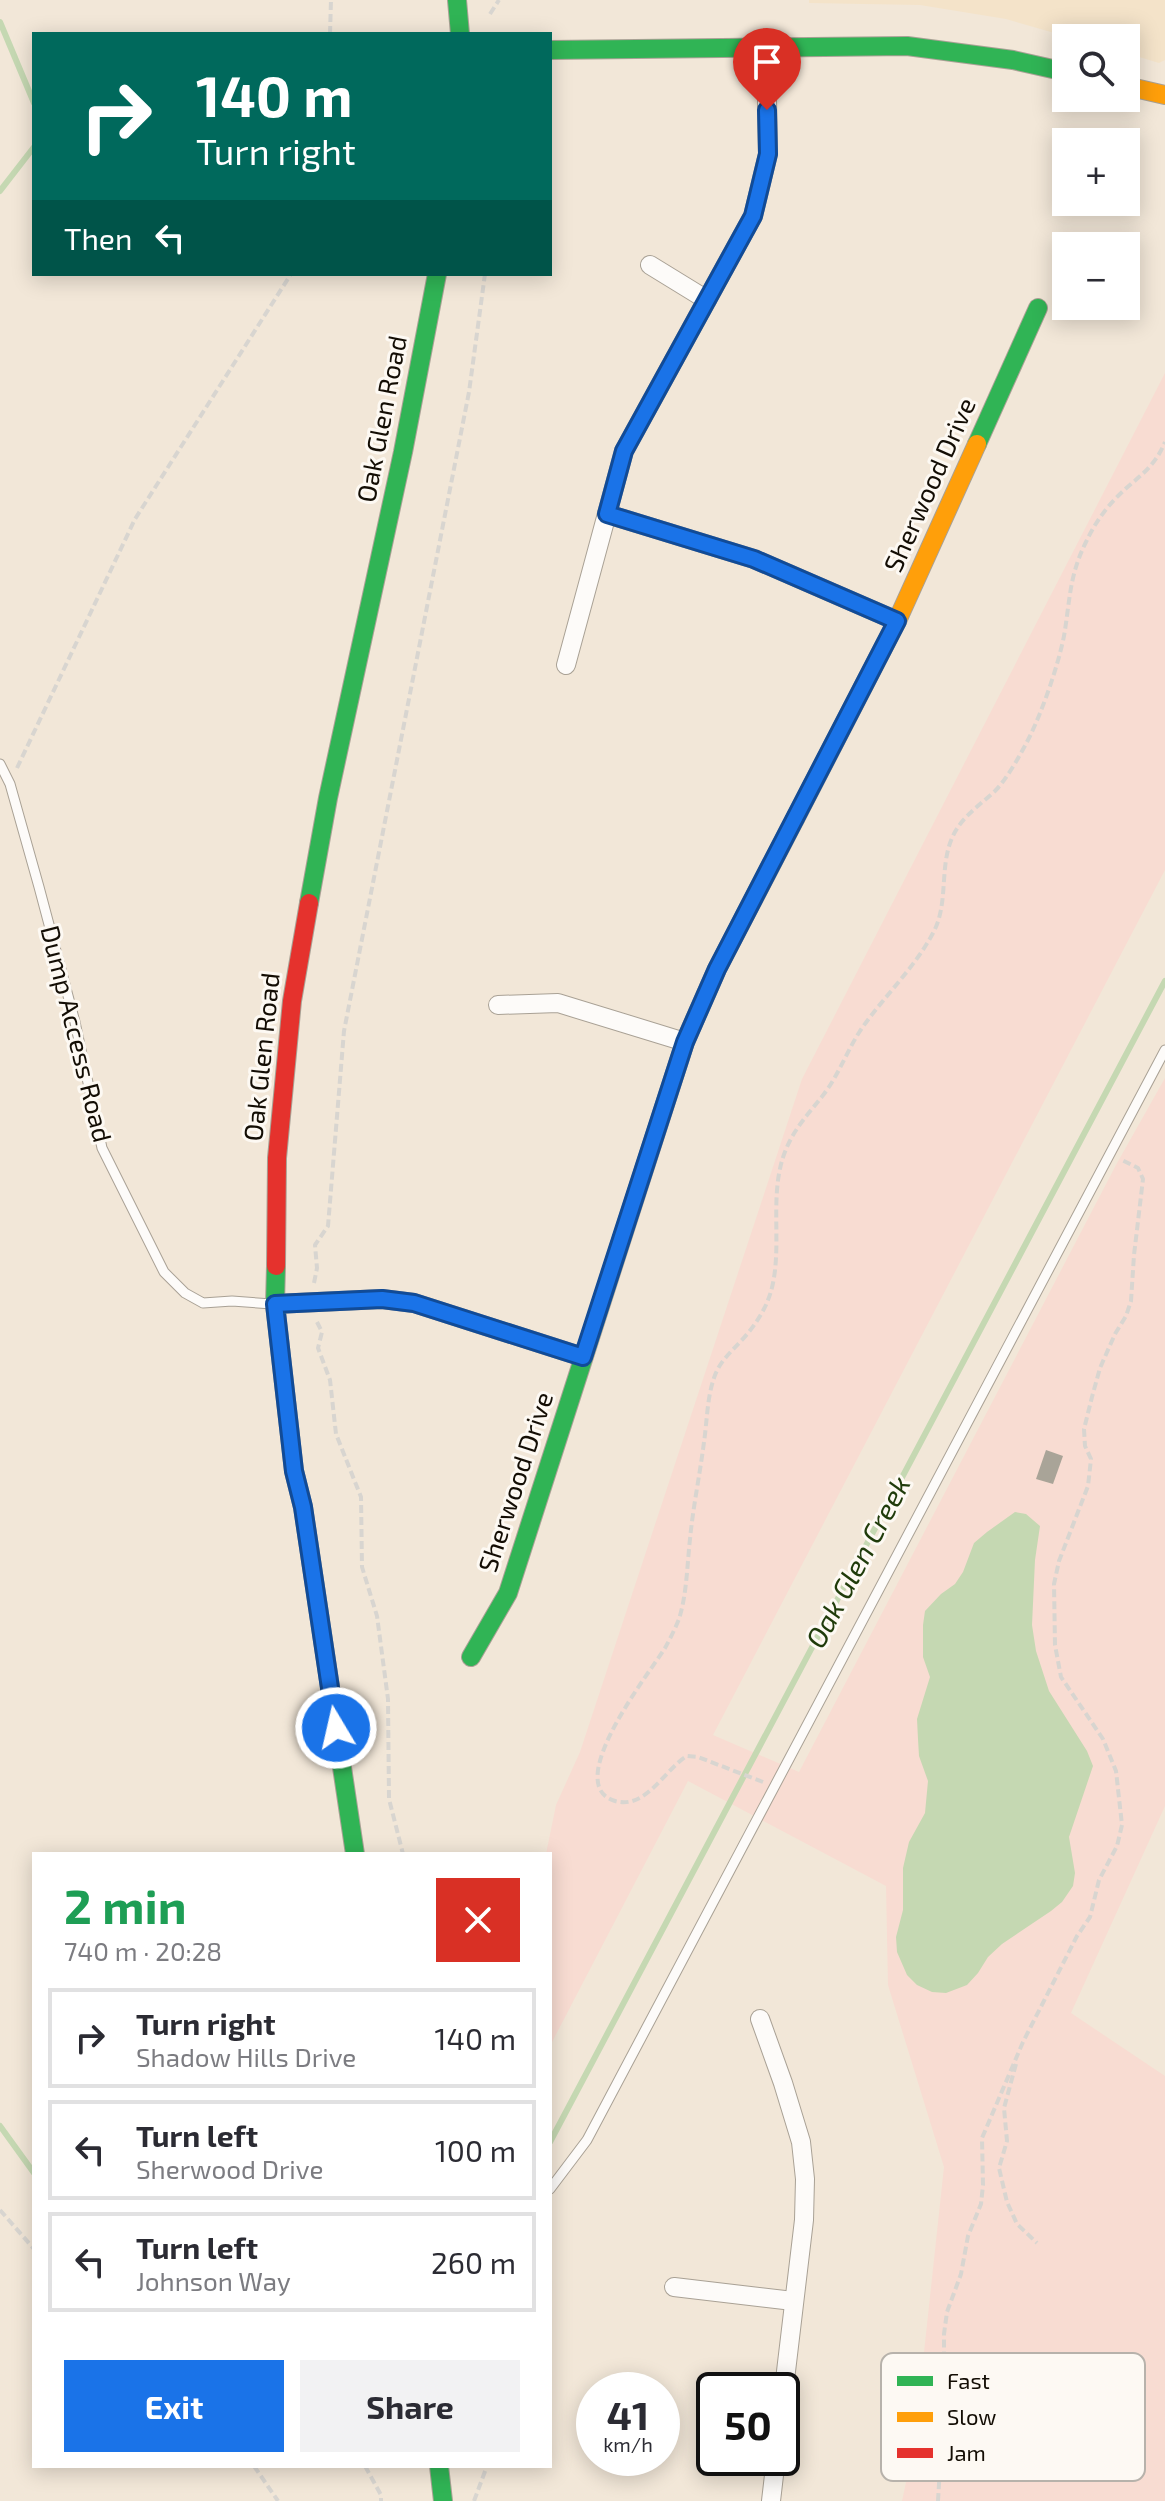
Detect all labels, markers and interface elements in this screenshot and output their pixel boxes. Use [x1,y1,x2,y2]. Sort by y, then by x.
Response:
map controls [1052,24,1140,320]
button: search [1052,24,1140,112]
pin [733,28,801,110]
icon: arrive [745,40,789,84]
text: 140 m [196,61,353,128]
icon: right [64,64,168,168]
button: + [1052,128,1140,216]
text: Turn right [196,129,356,172]
icon: left [148,216,192,260]
text: Then [64,220,132,256]
button: − [1052,232,1140,320]
street label: Oak Glen Road [349,333,412,505]
street label: Sherwood Drive [876,392,981,576]
street label: Dump Access Road [36,922,119,1145]
street label: Oak Glen Road [236,971,285,1143]
street label: Sherwood Drive [471,1388,558,1575]
water label: Oak Glen Creek [797,1470,917,1653]
position arrow [294,1686,378,1770]
text: 2 min [64,1876,187,1934]
button: close [436,1878,520,1962]
text: 740 m · 20:28 [64,1935,222,1966]
text: Turn right [136,2005,276,2041]
icon: right [68,2016,112,2060]
text: 140 m [435,2020,516,2056]
text: Shadow Hills Drive [136,2041,356,2072]
text: Turn left [136,2117,258,2153]
icon: left [68,2128,112,2172]
text: 100 m [435,2132,516,2168]
text: Sherwood Drive [136,2153,323,2184]
text: Turn left [136,2229,258,2265]
icon: left [68,2240,112,2284]
text: 260 m [431,2244,516,2280]
text: Johnson Way [136,2265,291,2296]
legend [881,2353,1145,2481]
button: Exit [64,2360,284,2452]
button: Share [300,2360,520,2452]
text: Fast [947,2367,990,2393]
speed limit sign: 50 [696,2372,800,2476]
text: 41 [607,2390,649,2438]
text: Slow [947,2403,996,2429]
text: km/h [603,2432,653,2456]
text: Jam [947,2439,986,2465]

